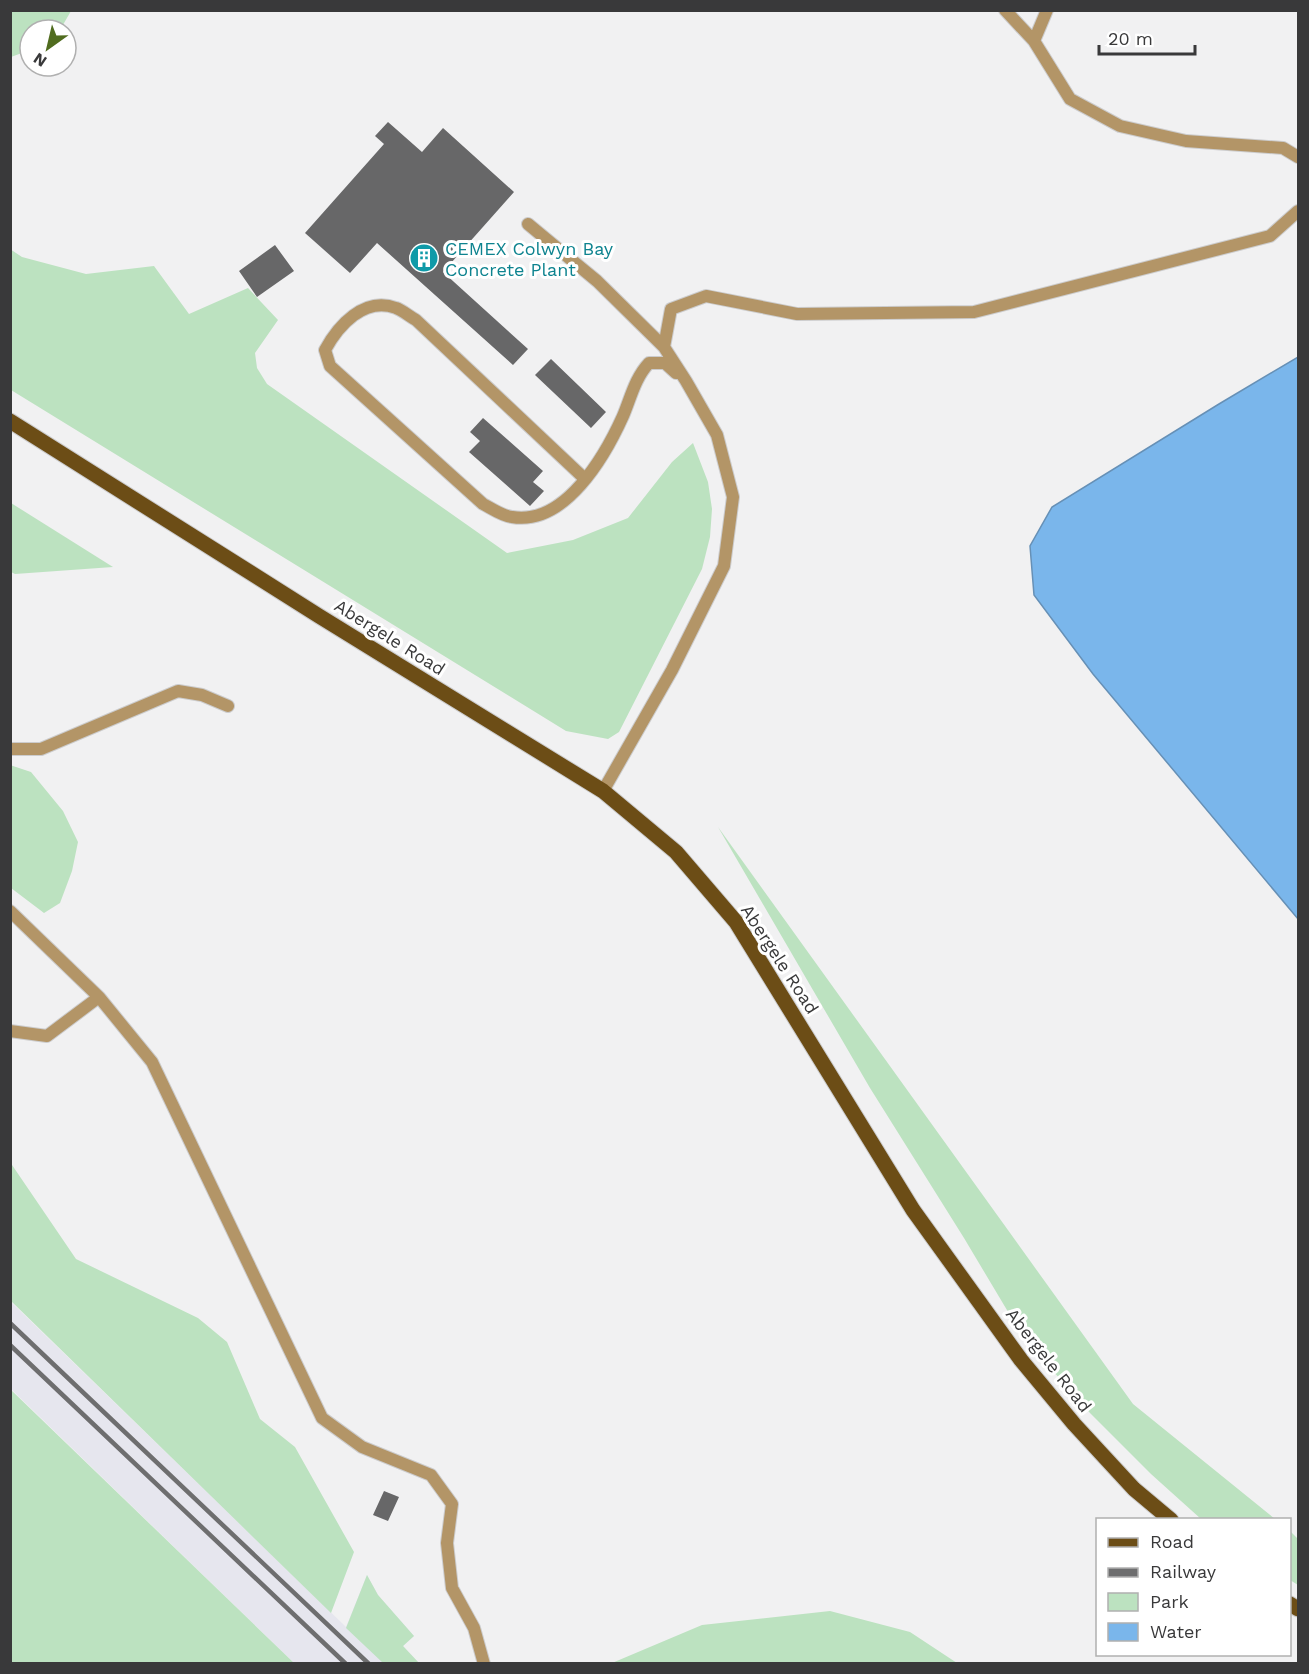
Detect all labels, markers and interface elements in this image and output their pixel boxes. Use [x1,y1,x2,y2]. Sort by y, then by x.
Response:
north arrow [18,18,78,78]
scale bar [1099,18,1195,56]
text: 20 m [1108,28,1153,49]
text: N [30,49,50,71]
place label: CEMEX Colwyn Bay Concrete Plant [445,238,614,280]
building icon: CEMEX Colwyn Bay Concrete Plant [408,242,440,274]
street label: Abergele Road [331,595,449,679]
street label: Abergele Road [737,900,823,1018]
street label: Abergele Road [1002,1304,1096,1416]
legend [1096,1518,1291,1656]
text: Road [1150,1531,1194,1552]
text: Railway [1150,1561,1217,1582]
text: Park [1150,1591,1189,1612]
text: Water [1150,1621,1202,1642]

